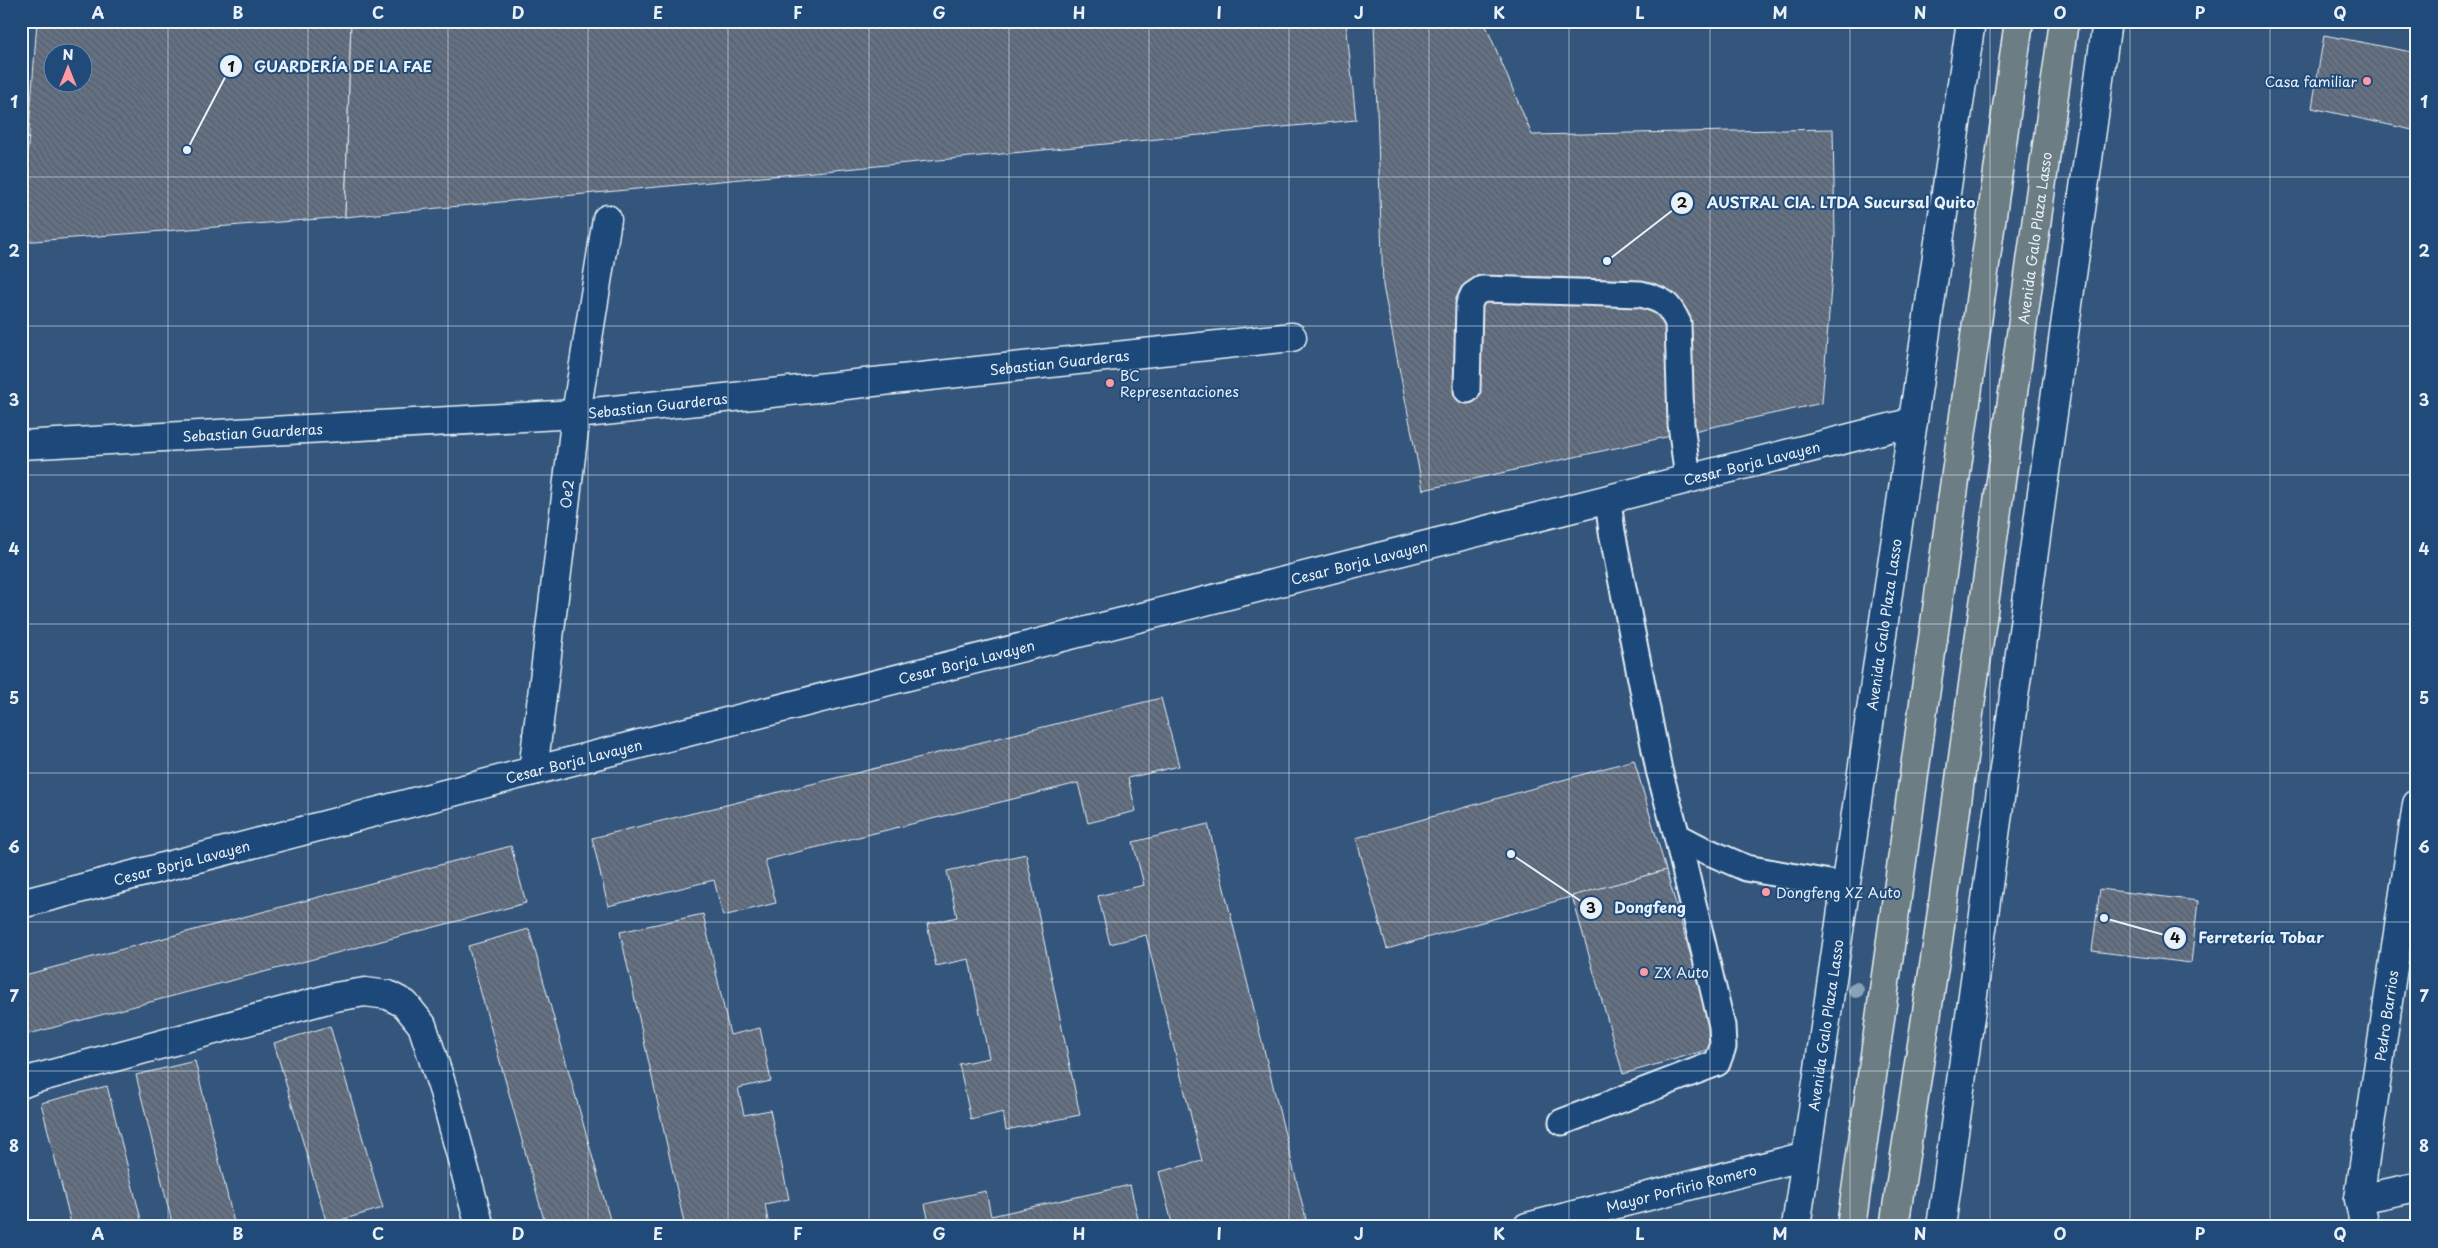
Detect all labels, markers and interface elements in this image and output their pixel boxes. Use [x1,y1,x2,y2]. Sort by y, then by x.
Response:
text: A [92,0,105,24]
text: B [233,0,244,24]
text: C [372,0,384,24]
text: D [512,0,524,24]
text: E [653,0,663,24]
text: F [793,0,803,24]
text: G [932,0,946,24]
text: H [1073,0,1085,24]
text: I [1216,0,1222,24]
text: J [1354,0,1364,24]
text: K [1493,0,1505,24]
text: L [1635,0,1645,24]
text: M [1772,0,1788,24]
text: N [1914,0,1926,24]
text: O [2054,0,2067,24]
text: P [2195,0,2206,24]
text: Q [2334,0,2347,24]
north arrow [42,42,92,92]
text: N [62,44,74,65]
callout: GUARDERÍA DE LA FAE [218,51,442,81]
text: 1 [227,54,235,77]
text: GUARDERÍA DE LA FAE [254,54,432,77]
place label: Casa familiar [2265,71,2358,92]
marker: Casa familiar [2361,75,2373,87]
text: 1 [10,89,18,113]
text: 1 [2420,89,2428,113]
street label: Avenida Galo Plaza Lasso [2012,150,2056,325]
callout: AUSTRAL CIA. LTDA Sucursal Quito [1669,188,1989,218]
text: 2 [1677,190,1688,213]
text: AUSTRAL CIA. LTDA Sucursal Quito [1706,190,1976,213]
text: 2 [8,238,20,262]
text: 2 [2418,238,2430,262]
street label: Sebastian Guarderas [988,344,1130,380]
place label: BC Representaciones [1120,365,1239,402]
marker: BC Representaciones [1104,377,1116,389]
text: 3 [9,387,19,411]
street label: Sebastian Guarderas [587,387,729,423]
text: 3 [2419,387,2429,411]
street label: Sebastian Guarderas [182,418,323,446]
street label: Cesar Borja Lavayen [1681,435,1822,490]
street label: Oe2 [554,478,579,509]
street label: Cesar Borja Lavayen [1288,535,1430,589]
text: 4 [9,536,20,560]
text: 4 [2419,536,2430,560]
street label: Avenida Galo Plaza Lasso [1861,537,1906,712]
street label: Cesar Borja Lavayen [896,634,1037,689]
text: 5 [9,685,19,709]
text: 5 [2419,685,2429,709]
street label: Cesar Borja Lavayen [503,733,644,788]
text: 6 [8,834,20,858]
street label: Cesar Borja Lavayen [111,834,252,890]
text: 6 [2418,834,2430,858]
place label: Dongfeng XZ Auto [1776,882,1901,903]
marker: Dongfeng XZ Auto [1760,886,1772,898]
callout: Dongfeng [1579,893,1696,923]
text: 3 [1586,895,1596,918]
text: Dongfeng [1614,895,1686,918]
callout: Ferretería Tobar [2163,923,2334,953]
text: 4 [2170,925,2180,948]
text: Ferretería Tobar [2198,925,2324,948]
street label: Avenida Galo Plaza Lasso [1802,938,1848,1112]
place label: ZX Auto [1654,962,1709,983]
marker: ZX Auto [1638,966,1650,978]
street label: Pedro Barrios [2369,969,2403,1062]
text: 7 [9,983,19,1007]
text: 7 [2419,983,2429,1007]
text: 8 [9,1133,19,1157]
text: 8 [2419,1133,2429,1157]
street label: Mayor Porfirio Romero [1604,1158,1759,1217]
text: A [92,1221,105,1245]
text: B [233,1221,244,1245]
text: C [372,1221,384,1245]
text: D [512,1221,524,1245]
text: E [653,1221,663,1245]
text: F [793,1221,803,1245]
text: G [932,1221,946,1245]
text: H [1073,1221,1085,1245]
text: I [1216,1221,1222,1245]
text: J [1354,1221,1364,1245]
text: K [1493,1221,1505,1245]
text: L [1635,1221,1645,1245]
text: M [1772,1221,1788,1245]
text: N [1914,1221,1926,1245]
text: O [2054,1221,2067,1245]
text: P [2195,1221,2206,1245]
text: Q [2334,1221,2347,1245]

